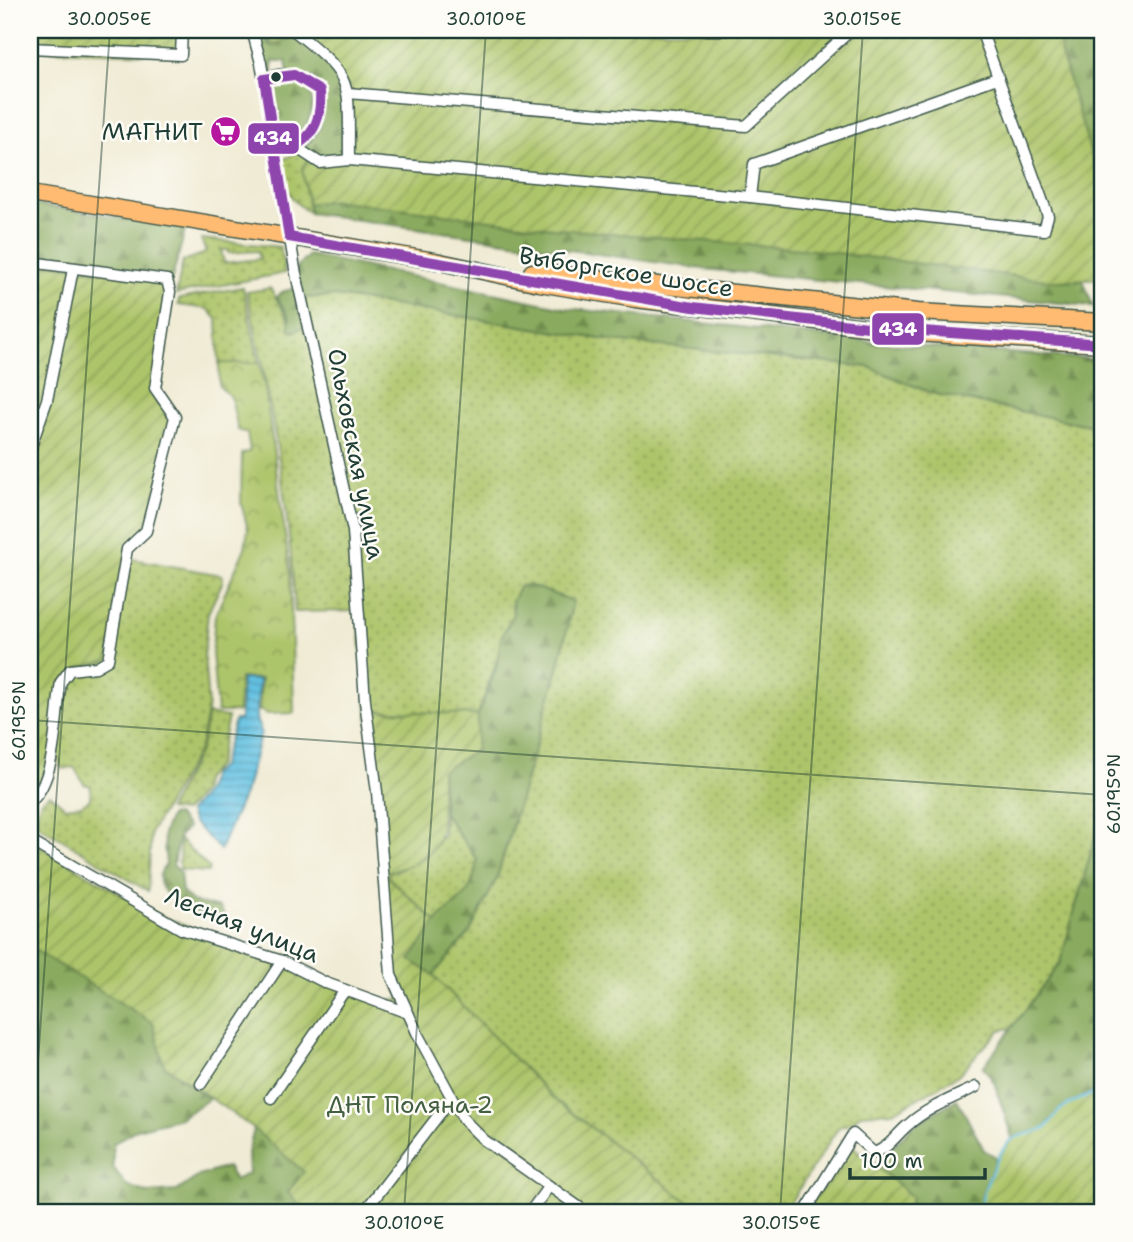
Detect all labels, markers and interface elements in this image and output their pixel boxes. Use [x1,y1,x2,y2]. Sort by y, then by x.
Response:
text: 30.005°E [67,7,151,31]
text: 30.010°E [446,7,526,31]
text: 30.015°E [823,7,901,31]
unlabelled marker [269,70,283,84]
supermarket icon: МАГНИТ [209,115,243,149]
place label: МАГНИТ [102,116,203,148]
line badge: 434 [247,122,300,155]
text: 434 [254,126,293,151]
street label: Выборгское шоссе [517,239,735,305]
line badge: 434 [871,312,925,346]
text: 434 [879,317,918,342]
street label: Ольховская улица [320,346,392,562]
text: 60.195°N [7,681,31,761]
text: 60.195°N [1102,754,1126,834]
street label: Лесная улица [160,880,324,970]
park label: ДНТ Поляна-2 [327,1089,493,1121]
scale bar [850,1137,984,1181]
text: 100 m [860,1147,923,1175]
text: 30.010°E [364,1211,444,1235]
text: 30.015°E [742,1211,820,1235]

